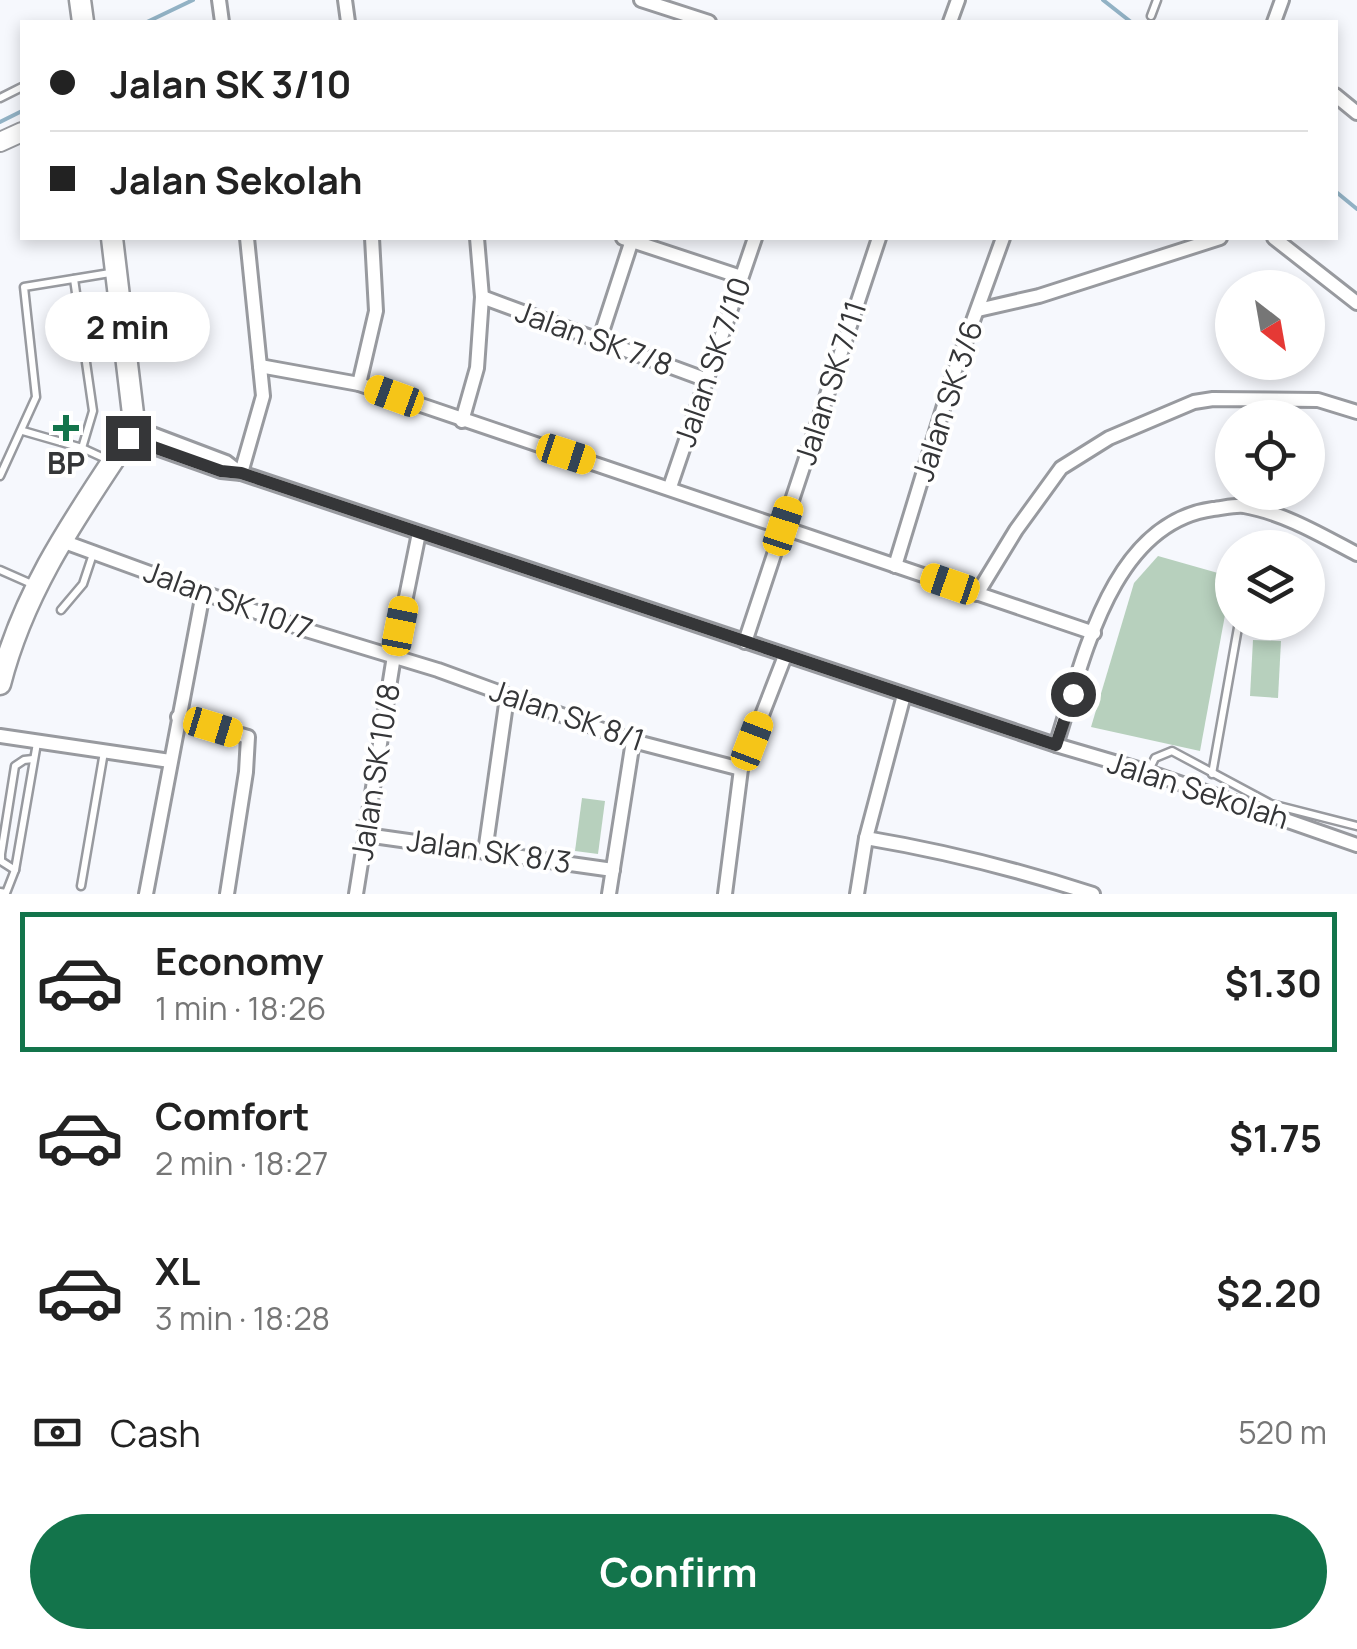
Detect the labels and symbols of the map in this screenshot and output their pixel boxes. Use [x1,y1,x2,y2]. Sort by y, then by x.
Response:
north arrow [1215,270,1325,380]
street label: Jalan SK 7/10 [663,271,760,452]
street label: Jalan SK 7/8 [511,290,679,385]
callout: 2 min [46,293,210,363]
street label: Jalan SK 7/11 [784,295,875,470]
street label: Jalan SK 3/6 [901,315,992,486]
car [361,372,427,420]
marker: BP [53,415,79,441]
route end [106,416,151,461]
car [533,430,599,478]
place label: BP [47,442,85,483]
car [759,493,807,559]
street label: Jalan SK 10/7 [139,550,318,649]
car [917,560,983,608]
car [380,594,420,658]
street label: Jalan SK 8/1 [485,669,650,760]
route start [1051,672,1096,717]
street label: Jalan SK 10/8 [340,680,409,863]
car [180,704,246,750]
car [727,708,777,774]
street label: Jalan Sekolah [1103,741,1294,838]
street label: Jalan SK 8/3 [404,819,574,882]

